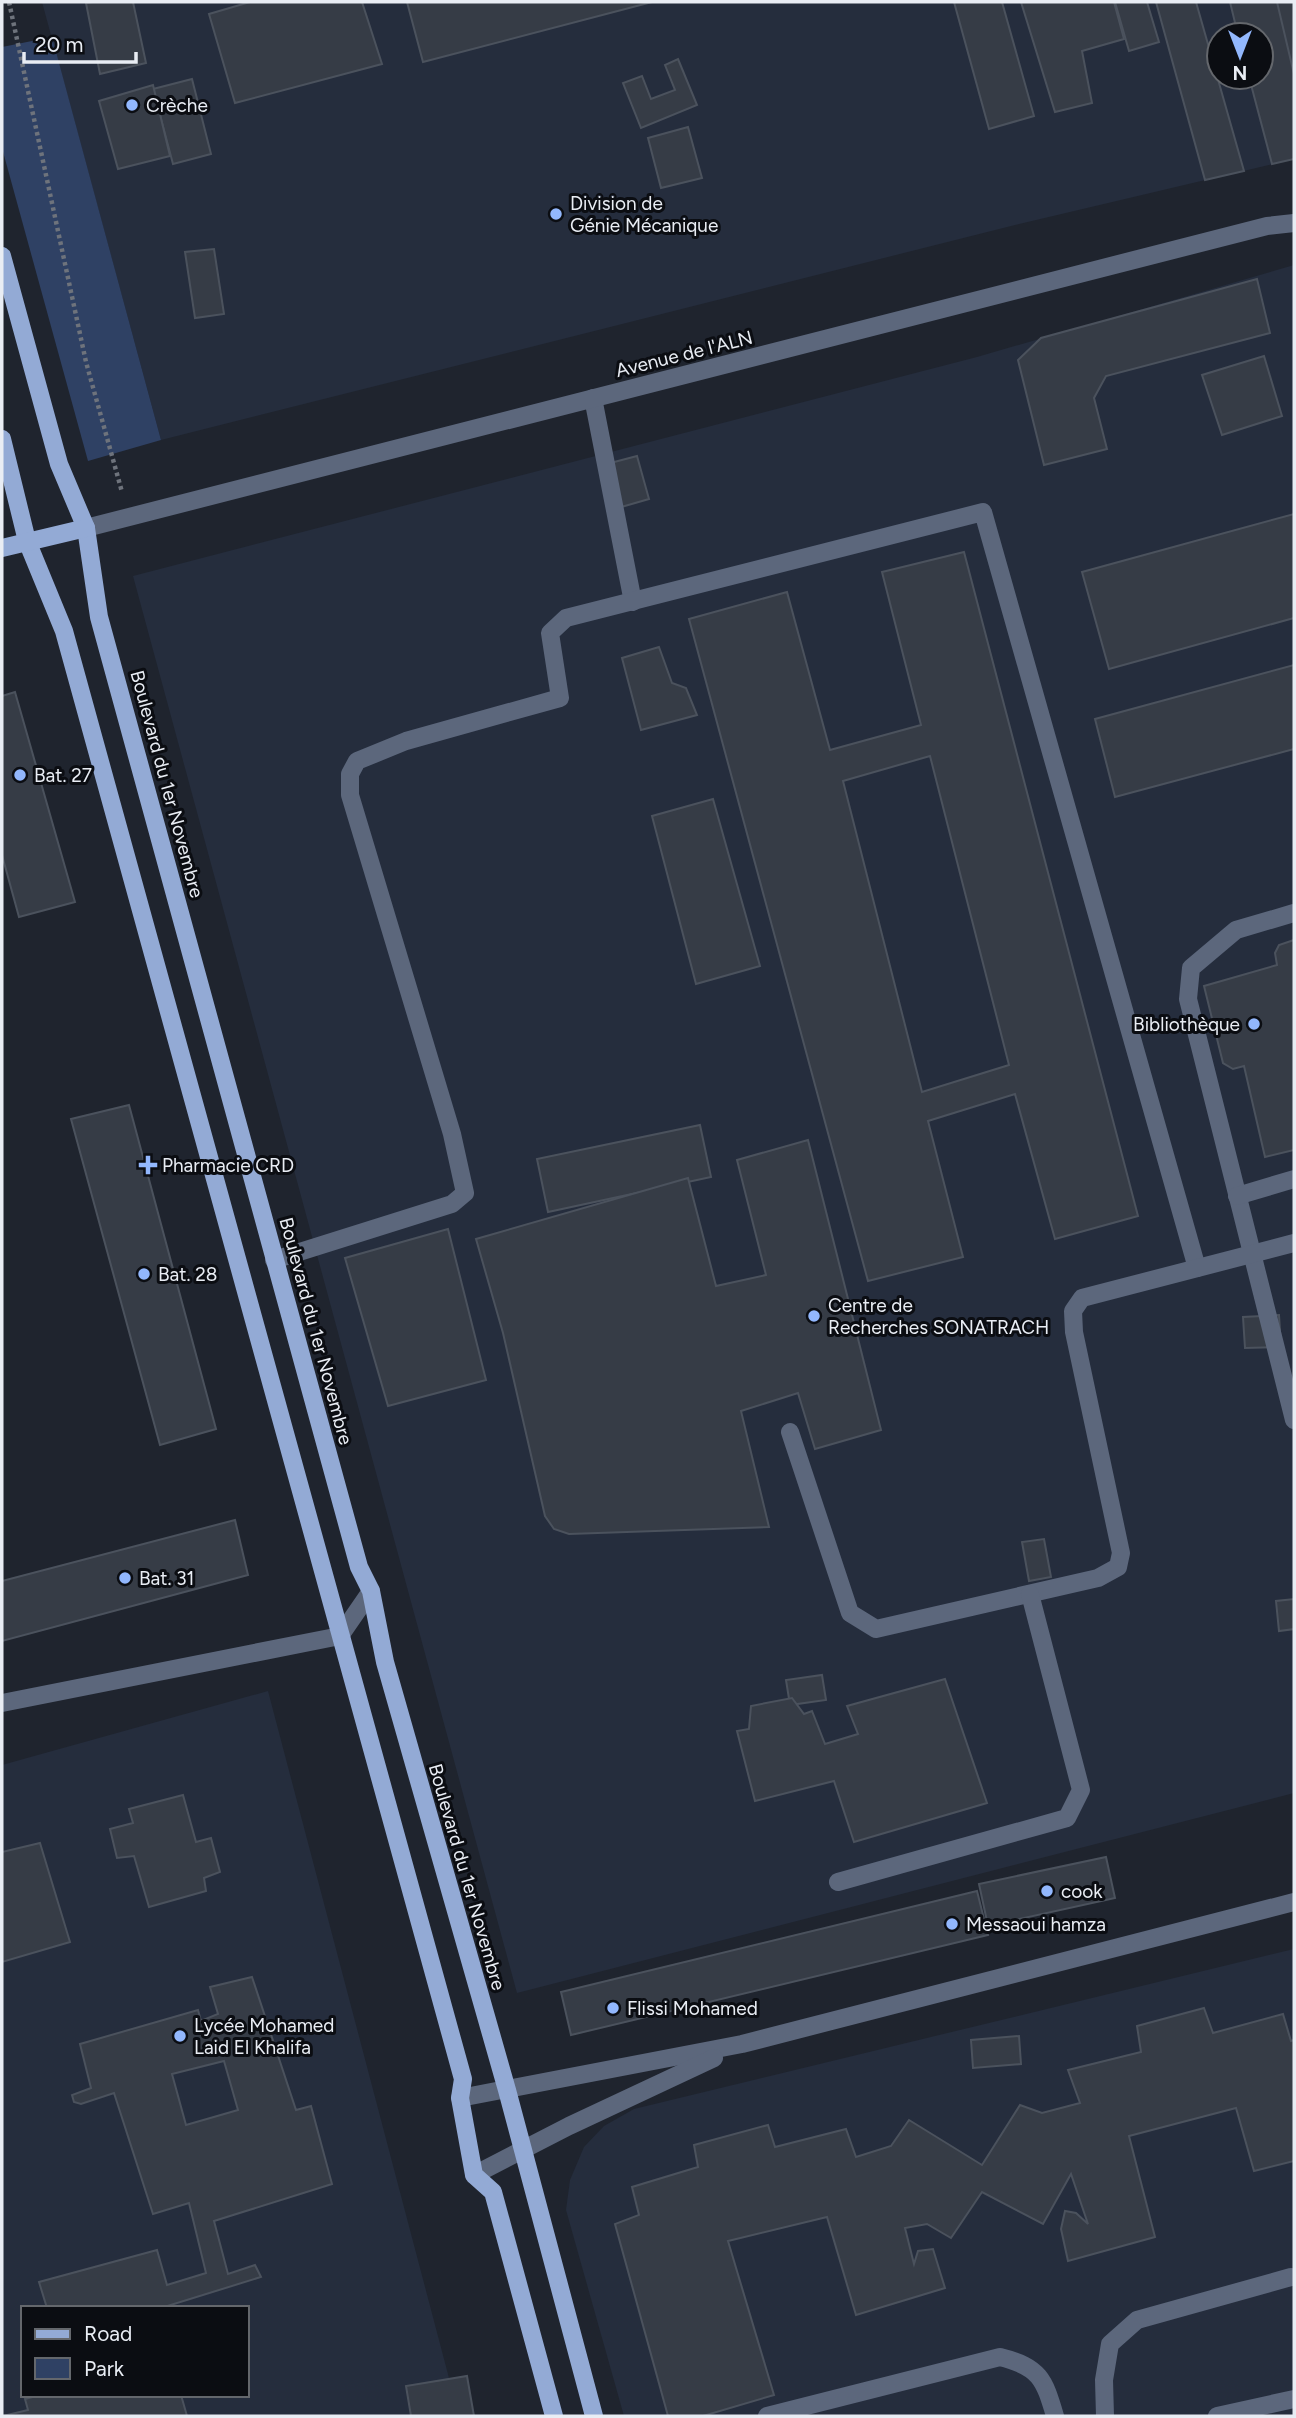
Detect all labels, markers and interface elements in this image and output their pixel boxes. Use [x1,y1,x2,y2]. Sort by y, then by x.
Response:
scale bar [24,21,136,65]
north arrow [1205,21,1275,91]
text: 20 m [35,32,83,57]
text: N [1233,61,1247,84]
place label: Crèche [146,94,208,117]
marker: Crèche [124,97,140,113]
place label: Division de Génie Mécanique [570,192,718,237]
marker: Division de Génie Mécanique [548,206,564,222]
street label: Avenue de l'ALN [613,326,755,382]
street label: Boulevard du 1er Novembre [126,668,208,900]
place label: Bat. 27 [34,764,92,787]
marker: Bat. 27 [12,767,28,783]
place label: Bibliothèque [1133,1013,1240,1036]
marker: Bibliothèque [1246,1016,1262,1032]
place label: Pharmacie CRD [162,1154,294,1177]
marker: Pharmacie CRD [140,1157,156,1173]
street label: Boulevard du 1er Novembre [275,1215,357,1447]
place label: Bat. 28 [158,1263,217,1286]
marker: Bat. 28 [136,1266,152,1282]
place label: Centre de Recherches SONATRACH [828,1294,1049,1339]
marker: Centre de Recherches SONATRACH [806,1308,822,1324]
place label: Bat. 31 [139,1567,194,1590]
marker: Bat. 31 [117,1570,133,1586]
street label: Boulevard du 1er Novembre [424,1761,510,1993]
place label: cook [1061,1880,1103,1903]
marker: cook [1039,1883,1055,1899]
place label: Messaoui hamza [966,1913,1106,1936]
marker: Messaoui hamza [944,1916,960,1932]
place label: Flissi Mohamed [627,1997,758,2020]
marker: Flissi Mohamed [605,2000,621,2016]
place label: Lycée Mohamed Laid El Khalifa [194,2014,334,2059]
marker: Lycée Mohamed Laid El Khalifa [172,2028,188,2044]
legend [21,2306,248,2397]
text: Road [84,2321,132,2346]
text: Park [84,2356,125,2381]

